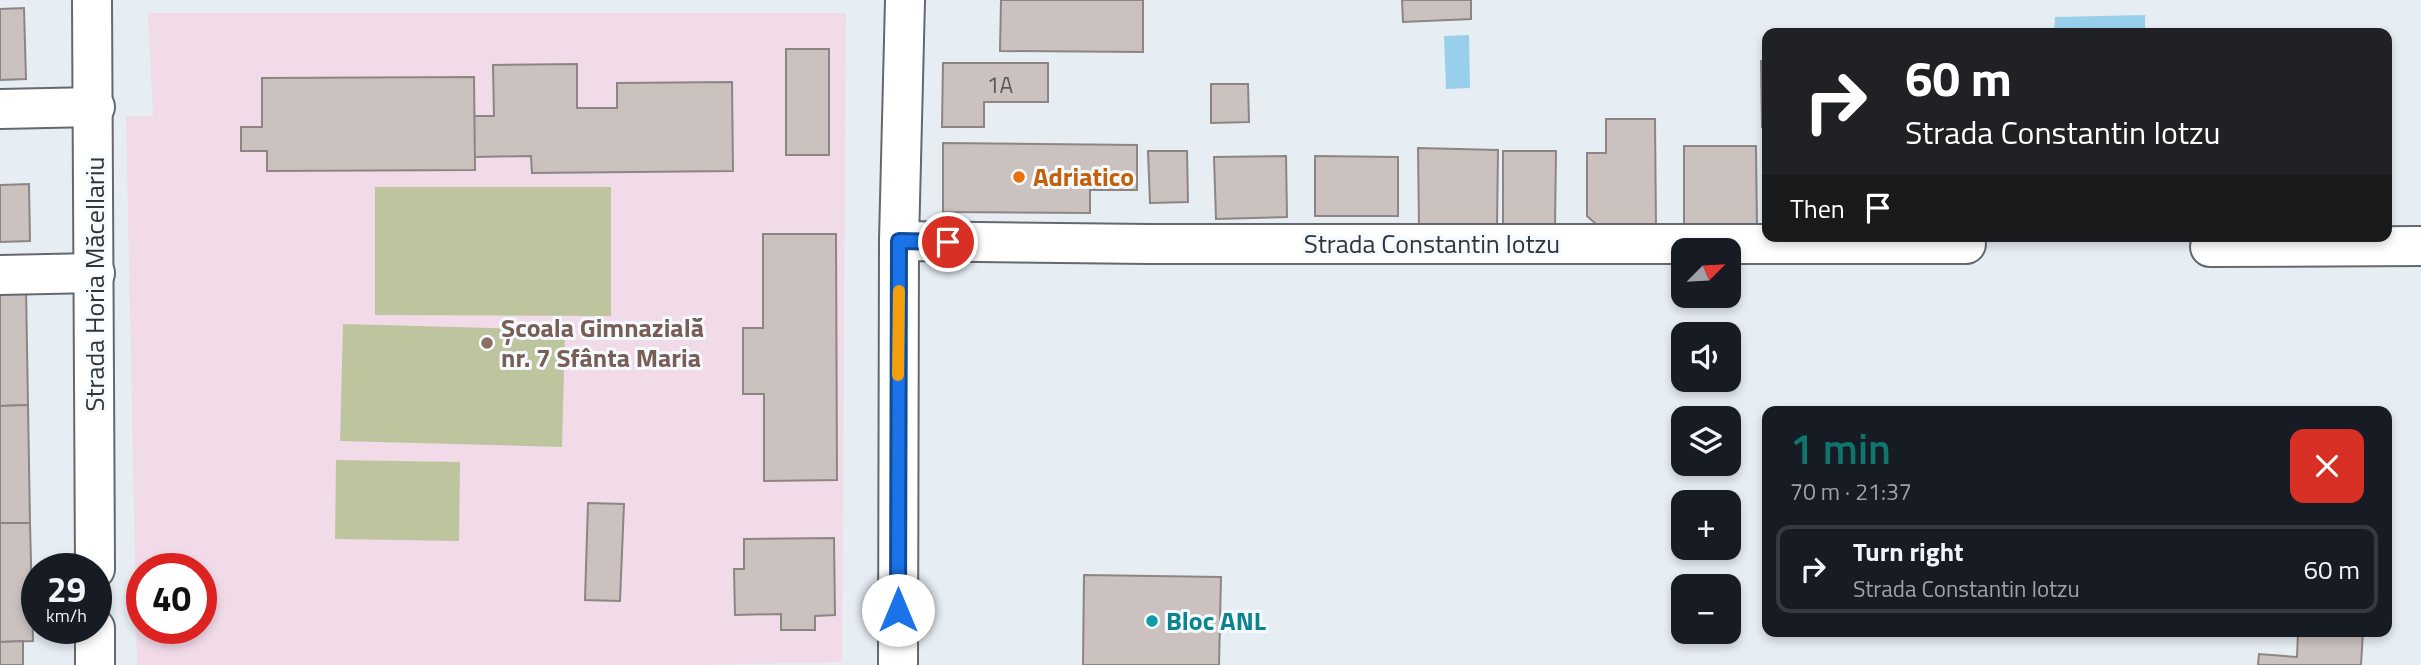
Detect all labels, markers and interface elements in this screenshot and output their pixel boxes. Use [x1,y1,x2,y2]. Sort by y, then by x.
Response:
text: 60 m [1905,40,2012,115]
icon: right [1790,56,1881,147]
house number: 1A [987,67,1014,102]
text: Strada Constantin Iotzu [1905,108,2221,156]
street label: Strada Horia Măcellariu [75,157,114,411]
place label: Adriatico [1033,157,1134,196]
marker: Adriatico [1011,169,1027,185]
text: Then [1790,189,1845,228]
icon: arrive [1859,189,1897,227]
pin [918,212,978,272]
icon: arrive [929,223,967,261]
street label: Strada Constantin Iotzu [1304,224,1560,263]
north arrow [1671,238,1741,308]
map controls [1671,238,1741,644]
place label: Școala Gimnazială nr. 7 Sfânta Maria [501,308,704,377]
button: sound [1671,322,1741,392]
marker: Școala Gimnazială nr. 7 Sfânta Maria [479,335,495,351]
button: layers [1671,406,1741,476]
text: 1 min [1790,416,1891,480]
button: close [2290,429,2364,503]
text: 70 m · 21:37 [1790,474,1912,509]
button: + [1671,490,1741,560]
text: Turn right [1853,532,1964,571]
icon: right [1794,550,1832,588]
text: 60 m [2303,550,2360,589]
speed limit sign: 40 [126,553,217,644]
text: 29 [47,562,86,616]
text: Strada Constantin Iotzu [1853,571,2080,606]
position arrow [861,573,935,647]
button: − [1671,574,1741,644]
place label: Bloc ANL [1166,601,1266,640]
text: km/h [46,602,87,629]
marker: Bloc ANL [1144,613,1160,629]

